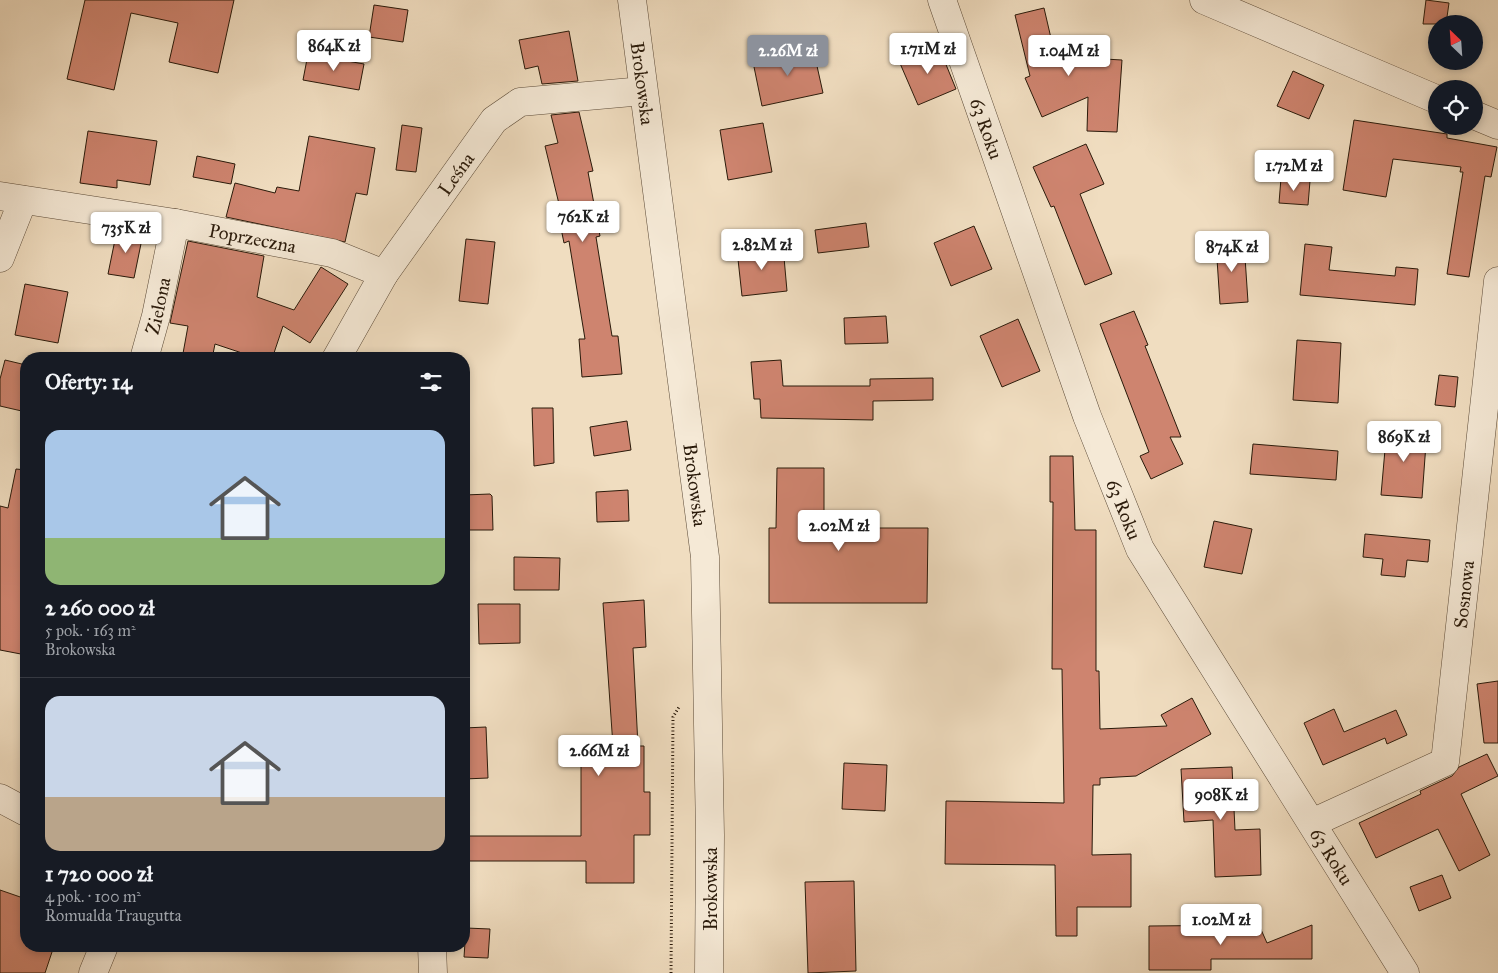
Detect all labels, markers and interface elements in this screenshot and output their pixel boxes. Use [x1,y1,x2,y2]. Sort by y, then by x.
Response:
north arrow [1428,15,1482,70]
map controls [1428,15,1483,135]
pin: 864K zł [288,30,380,72]
pin: 1.71M zł [876,32,980,75]
pin: 2.26M zł [736,34,840,77]
pin: 1.04M zł [1017,34,1121,77]
text: 864K zł [308,36,360,55]
text: 1.71M zł [900,39,956,58]
street label: Brokowska [626,40,659,127]
text: 2.26M zł [758,41,818,60]
text: 1.04M zł [1039,41,1099,60]
button: locate [1428,80,1483,135]
street label: 63 Roku [965,95,1008,162]
street label: Leśna [433,147,480,200]
pin: 1.72M zł [1242,150,1346,192]
text: 1.72M zł [1266,156,1322,175]
pin: 762K zł [537,200,629,243]
text: 762K zł [557,207,609,226]
pin: 735K zł [80,212,172,254]
text: 735K zł [102,218,150,237]
street label: Poprzeczna [207,219,299,258]
pin: 2.82M zł [710,228,814,271]
pin: 874K zł [1186,230,1278,273]
text: 2.82M zł [732,235,792,254]
text: 874K zł [1206,237,1258,256]
street label: Zielona [140,274,176,337]
icon: filters [417,368,445,396]
text: Oferty: 14 [45,369,132,395]
pin: 869K zł [1358,420,1450,463]
text: 869K zł [1378,427,1430,446]
street label: Brokowska [678,442,712,529]
icon: home [200,463,290,553]
street label: 63 Roku [1101,476,1146,543]
pin: 2.02M zł [787,510,891,552]
text: 2.02M zł [809,516,869,535]
street label: Sosnowa [1449,558,1479,629]
text: 2 260 000 zł [45,595,154,621]
text: 5 pok. · 163 m² [45,621,136,640]
text: Brokowska [45,640,115,659]
icon: home [200,728,290,818]
pin: 2.66M zł [547,734,651,777]
text: 2.66M zł [569,741,629,760]
pin: 908K zł [1175,778,1267,821]
text: 908K zł [1195,785,1247,804]
street label: 63 Roku [1305,824,1358,889]
street label: Brokowska [699,846,722,931]
text: 1 720 000 zł [45,861,153,887]
text: 4 pok. · 100 m² [45,887,141,906]
pin: 1.02M zł [1169,904,1273,946]
text: Romualda Traugutta [45,906,182,925]
text: 1.02M zł [1192,910,1250,929]

